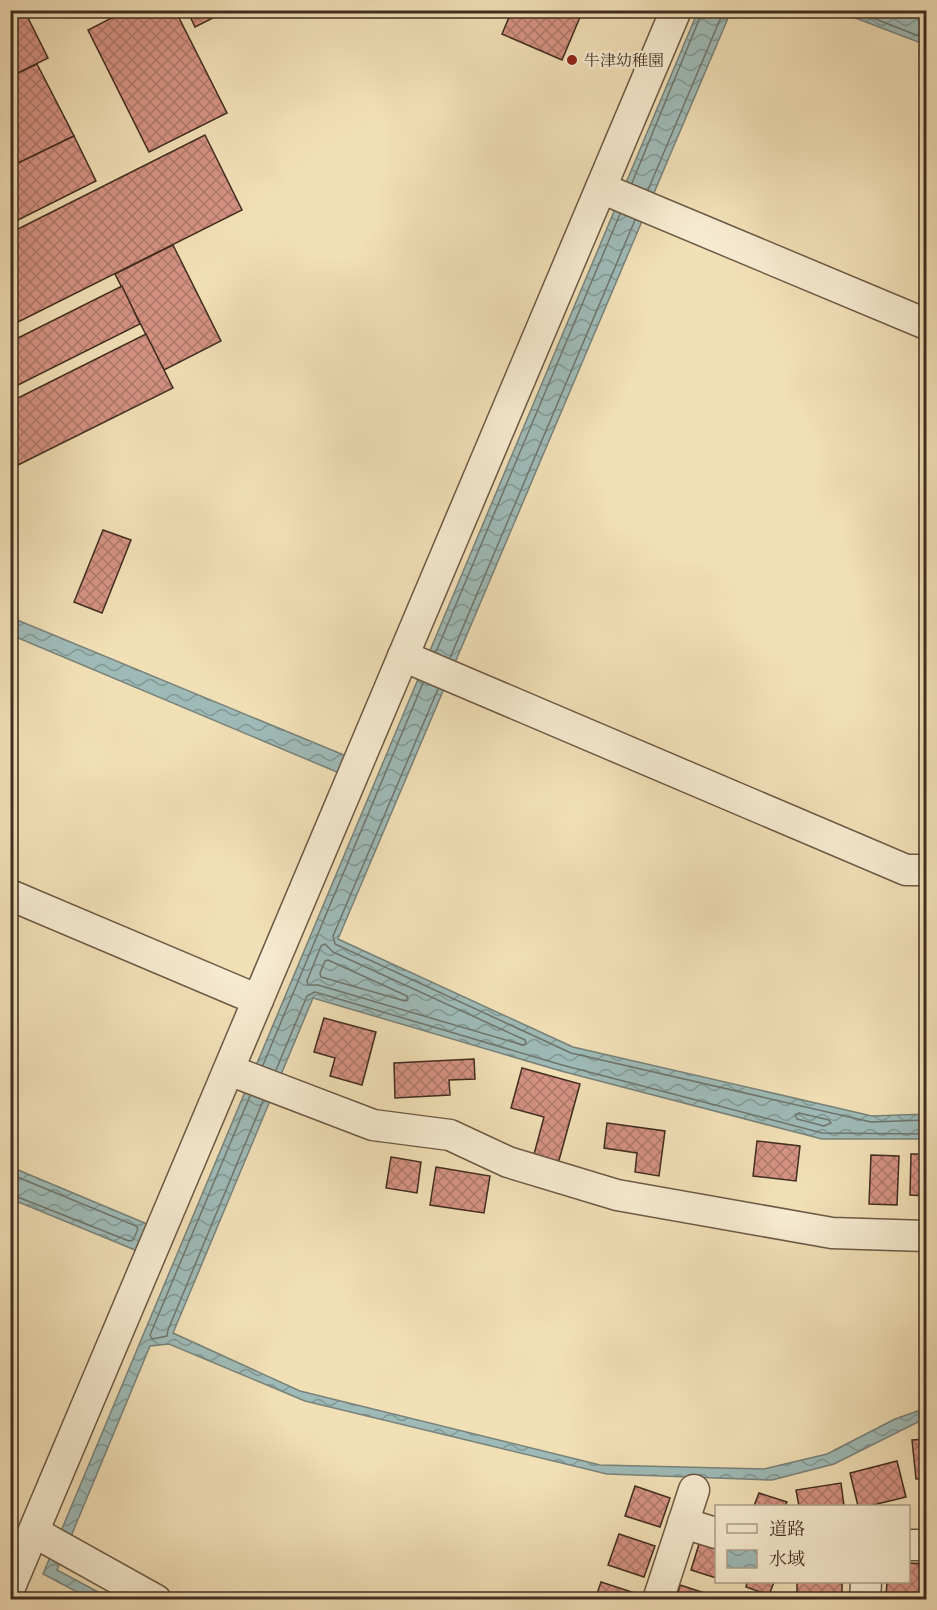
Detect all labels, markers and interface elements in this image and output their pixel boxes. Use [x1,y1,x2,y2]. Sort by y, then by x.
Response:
place label: 牛津幼稚園 [584,50,664,70]
marker: 牛津幼稚園 [565,53,579,67]
legend [715,1505,910,1583]
text: 道路 [769,1518,805,1540]
text: 水域 [769,1548,805,1570]

